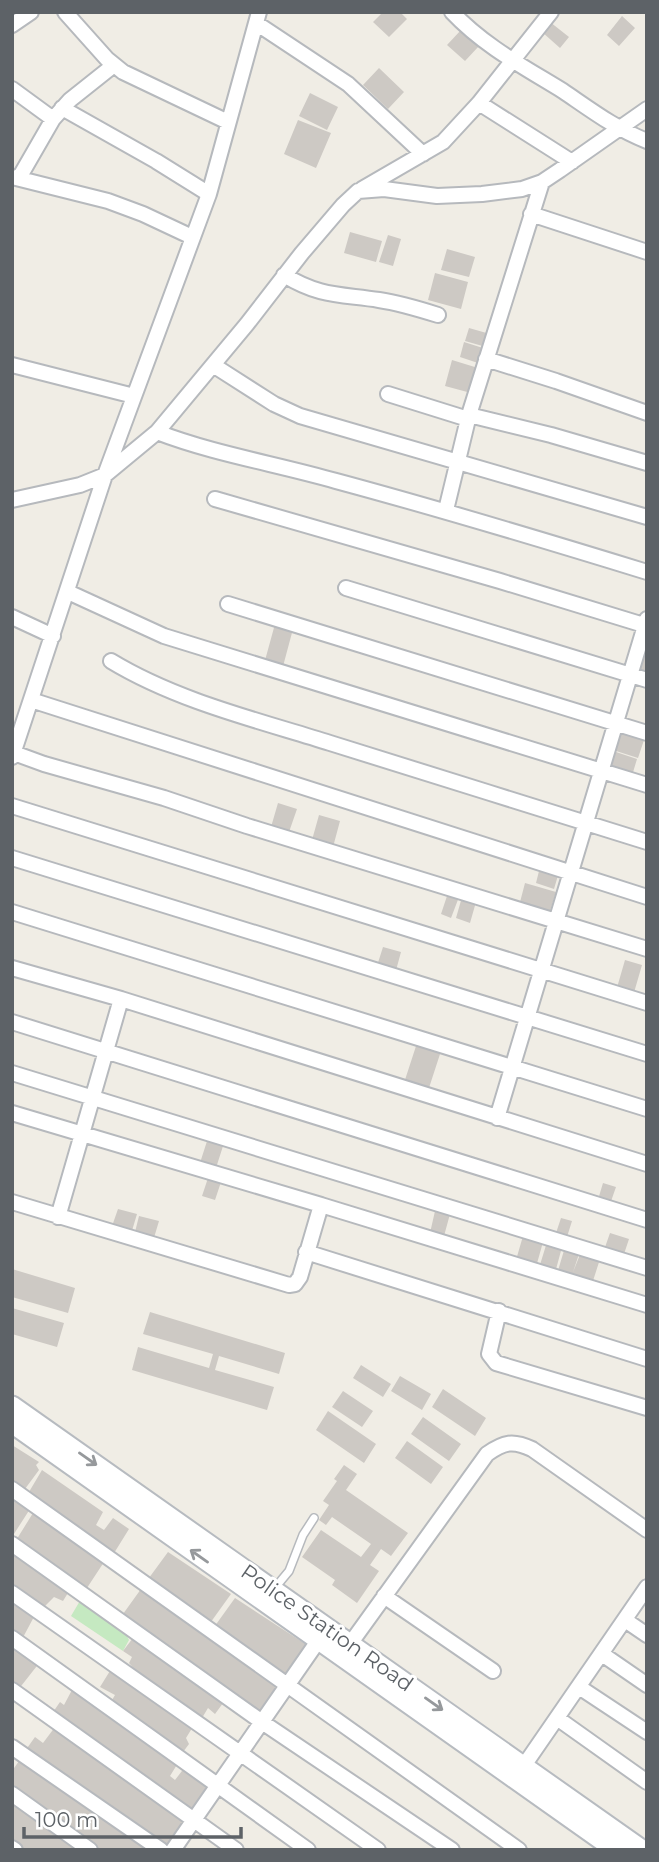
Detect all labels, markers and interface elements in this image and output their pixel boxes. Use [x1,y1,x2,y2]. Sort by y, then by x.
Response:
one-way arrow [78,1452,97,1466]
one-way arrow [190,1549,209,1564]
street label: Police Station Road [236,1559,418,1696]
one-way arrow [424,1697,443,1711]
scale bar [24,1796,242,1840]
text: 100 m [35,1807,98,1832]

